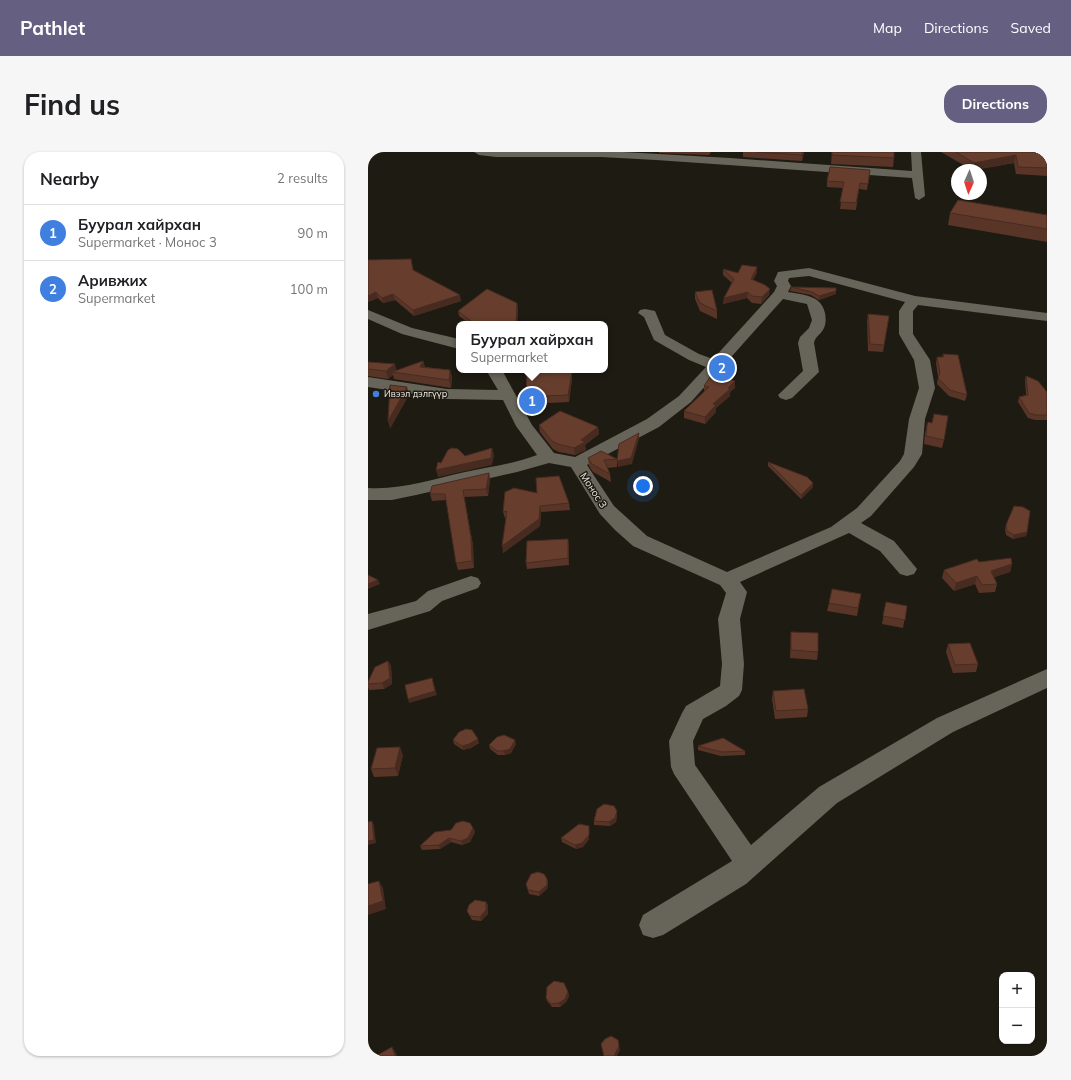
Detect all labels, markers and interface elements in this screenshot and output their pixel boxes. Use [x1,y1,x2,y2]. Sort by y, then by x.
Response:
text: Pathlet [20,16,85,40]
text: Map [873,19,902,37]
text: Directions [924,19,989,37]
text: Saved [1011,19,1051,37]
button: Directions [944,85,1047,123]
text: Find us [24,87,120,122]
north arrow [951,164,987,200]
text: Nearby [40,168,99,189]
text: 2 results [277,170,328,186]
text: Буурал хайрхан [78,215,201,234]
text: 1 [49,225,57,241]
text: 90 m [298,225,328,241]
text: Supermarket · Монос 3 [78,234,217,250]
text: Аривжих [78,271,147,290]
text: 2 [49,281,57,297]
text: 100 m [290,281,328,297]
text: Supermarket [78,290,155,306]
popup [456,321,608,373]
text: Буурал хайрхан [471,330,593,349]
text: Supermarket [471,349,548,365]
pin: 2 [709,353,735,383]
pin: 1 [519,386,545,416]
place label: Ивээл дэлгүүр [384,388,448,399]
marker: Ивээл дэлгүүр [371,389,381,399]
street label: Монос 3 [577,470,610,511]
your location [633,476,653,496]
map controls [999,972,1035,1044]
button: + [999,972,1035,1008]
button: − [999,1008,1035,1044]

